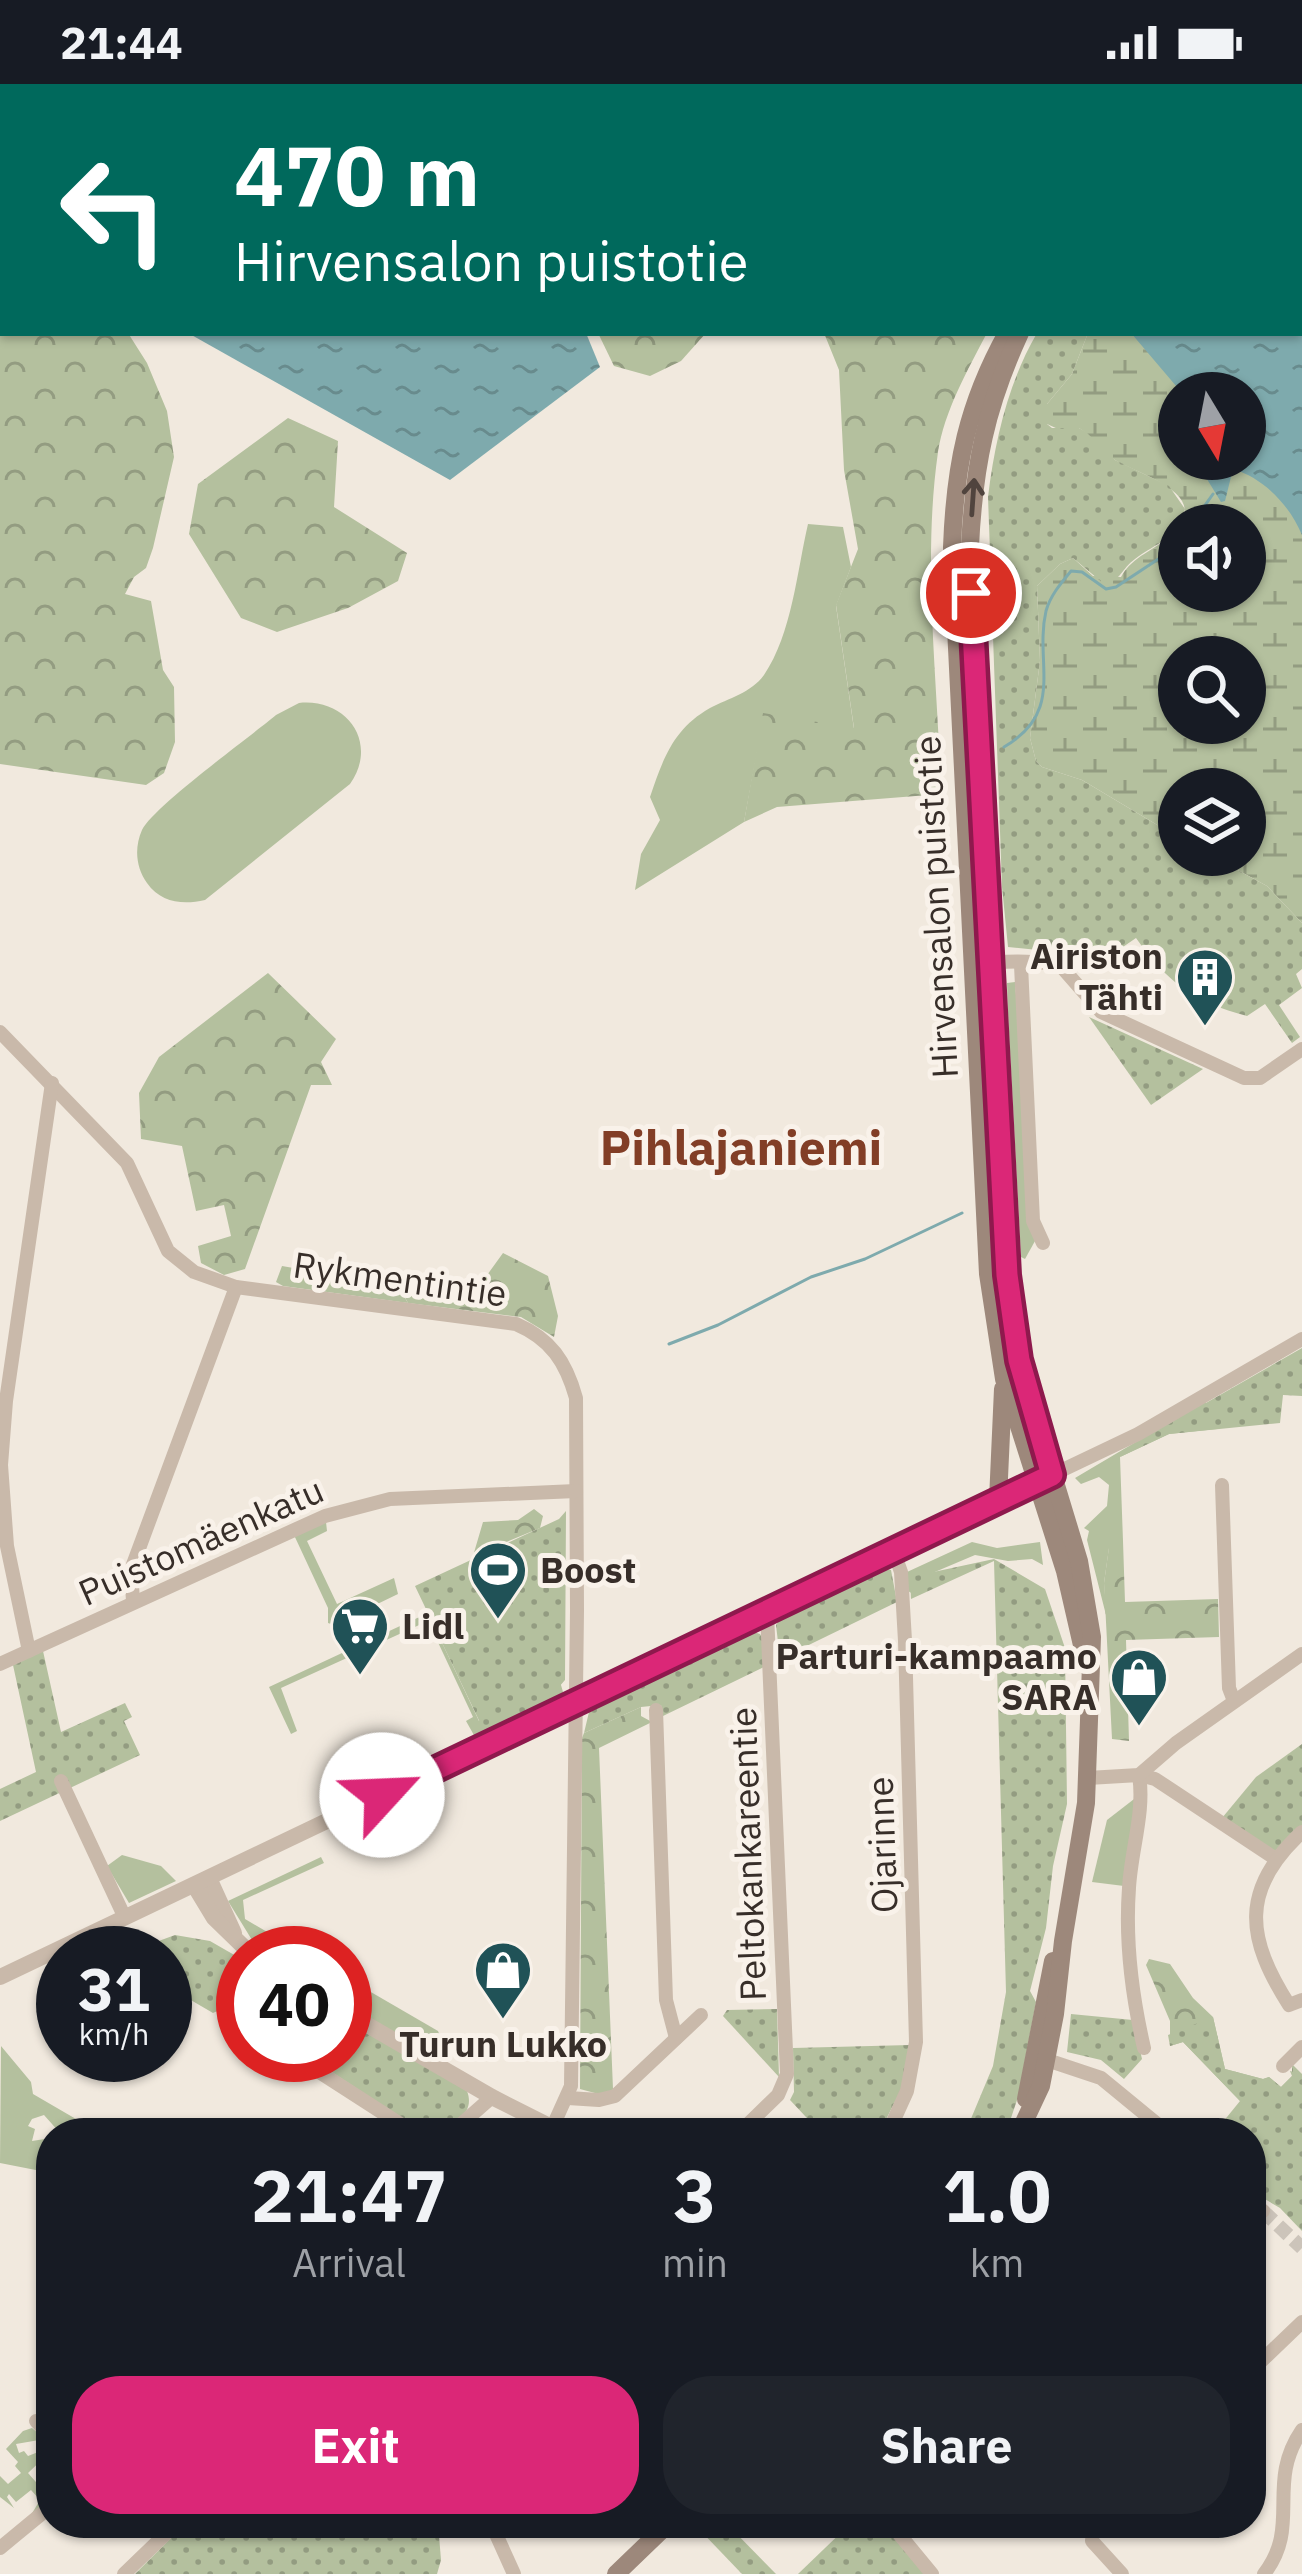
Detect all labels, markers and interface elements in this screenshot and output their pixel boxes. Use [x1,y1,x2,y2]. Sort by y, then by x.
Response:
text: 21:44 [60,13,183,71]
text: 470 m [234,120,480,229]
icon: left [36,132,192,288]
text: Hirvensalon puistotie [234,226,748,296]
north arrow [1158,372,1266,480]
map controls [1158,372,1266,876]
one-way arrow [961,478,984,517]
button: sound [1158,504,1266,612]
pin [920,542,1022,644]
icon: arrive [938,560,1004,626]
button: search [1158,636,1266,744]
street label: Hirvensalon puistotie [903,735,968,1080]
button: layers [1158,768,1266,876]
place label: Airiston Tähti [1030,932,1163,1020]
building icon: Airiston Tähti [1174,946,1236,1028]
district label: Pihlajaniemi [600,1116,882,1178]
street label: Rykmentintie [290,1240,510,1317]
street label: Puistomäenkatu [71,1466,331,1616]
sports icon: Boost [467,1539,529,1621]
place label: Boost [540,1546,636,1593]
supermarket icon: Lidl [329,1595,391,1677]
place label: Lidl [402,1602,464,1649]
place label: Parturi-kampaamo SARA [775,1632,1097,1720]
shop icon: Parturi-kampaamo SARA [1108,1646,1170,1728]
street label: Peltokankareentie [719,1706,776,2002]
position arrow [319,1732,445,1858]
street label: Ojarinne [856,1776,907,1914]
speed limit sign: 40 [216,1926,372,2082]
shop icon: Turun Lukko [472,1939,534,2021]
text: 31 [78,1949,150,2028]
text: km/h [79,2014,149,2053]
place label: Turun Lukko [399,2020,607,2067]
text: 21:47 [251,2148,447,2242]
text: 3 [673,2148,717,2242]
text: 1.0 [943,2148,1051,2242]
text: Arrival [292,2237,406,2288]
text: min [662,2237,728,2288]
text: km [970,2237,1024,2288]
button: Exit [72,2376,639,2514]
button: Share [663,2376,1230,2514]

